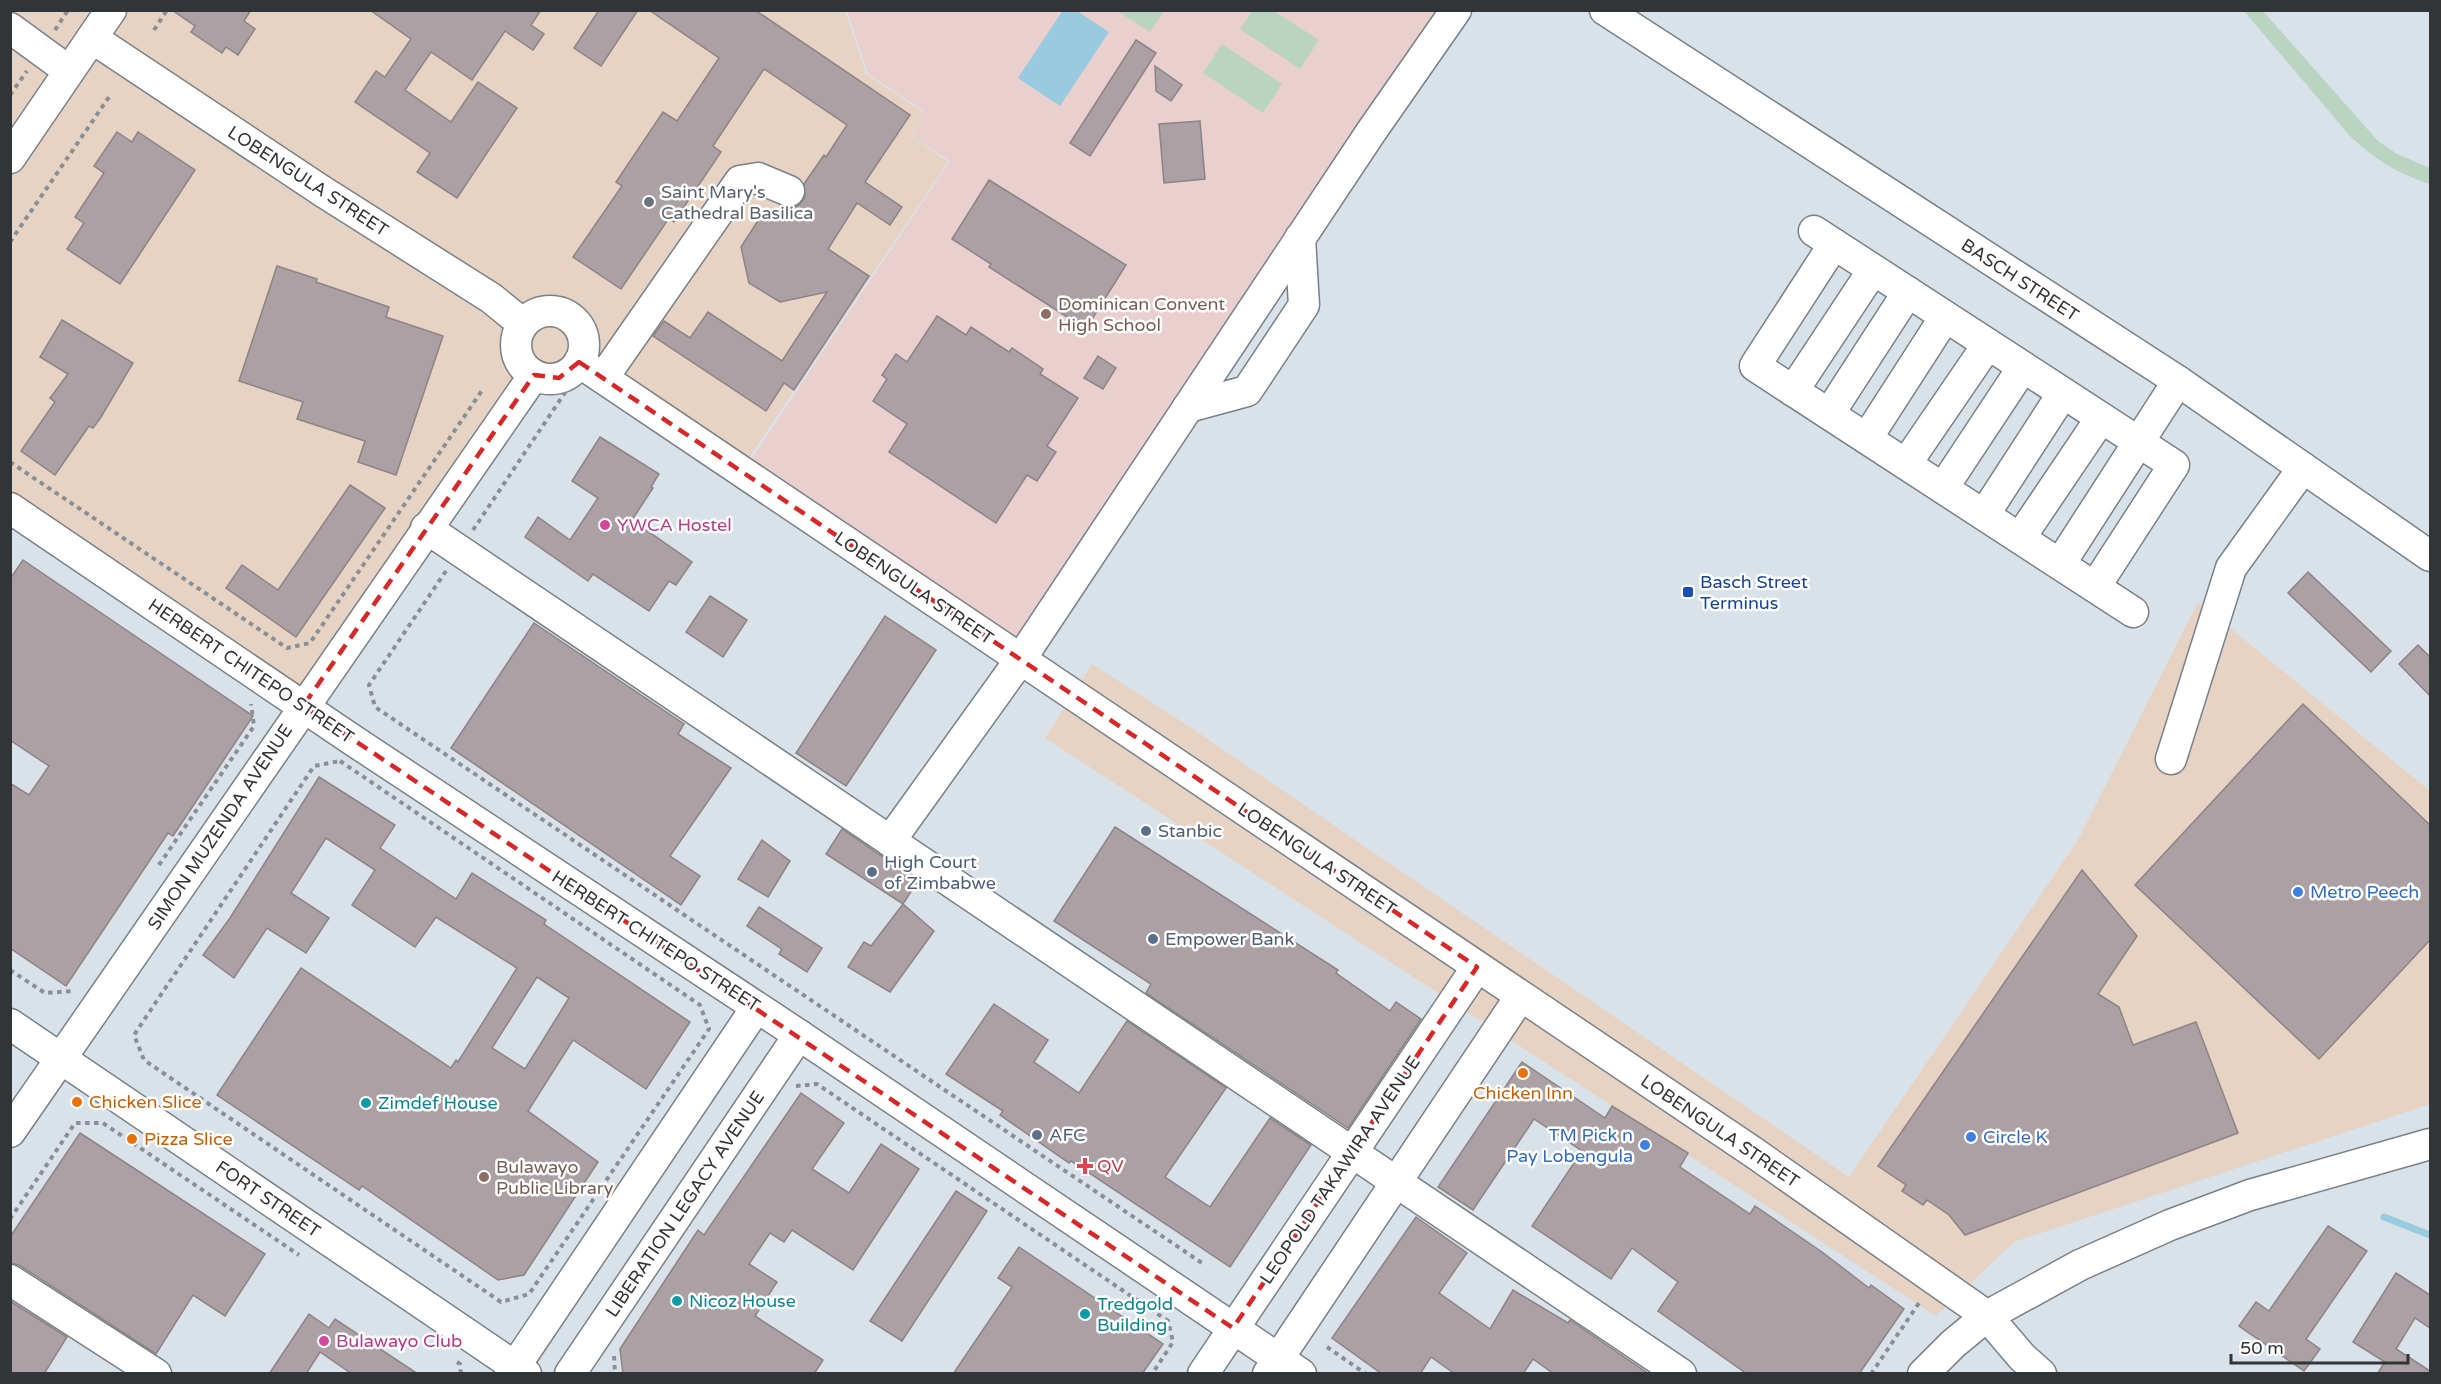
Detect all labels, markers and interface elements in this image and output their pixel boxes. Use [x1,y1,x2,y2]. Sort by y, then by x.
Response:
street label: LOBENGULA STREET [224,121,392,241]
place label: Saint Mary's Cathedral Basilica [661,181,813,224]
marker: Saint Mary's Cathedral Basilica [642,195,656,209]
street label: BASCH STREET [1957,234,2083,326]
place label: Dominican Convent High School [1058,293,1225,336]
marker: Dominican Convent High School [1039,307,1053,321]
place label: YWCA Hostel [617,514,732,536]
marker: YWCA Hostel [598,518,612,532]
street label: LOBENGULA STREET [830,527,998,649]
place label: Basch Street Terminus [1700,571,1808,614]
marker: Basch Street Terminus [1681,585,1695,599]
street label: HERBERT CHITEPO STREET [144,594,358,748]
street label: SIMON MUZENDA AVENUE [143,720,297,934]
street label: LOBENGULA STREET [1233,798,1401,920]
place label: Stanbic [1158,820,1222,842]
marker: Stanbic [1139,824,1153,838]
place label: High Court of Zimbabwe [884,851,996,894]
street label: HERBERT CHITEPO STREET [548,865,764,1017]
marker: High Court of Zimbabwe [865,865,879,879]
place label: Metro Peech [2310,881,2419,903]
marker: Metro Peech [2291,885,2305,899]
place label: Empower Bank [1165,928,1295,950]
marker: Empower Bank [1146,932,1160,946]
street label: LEOPOLD TAKAWIRA AVENUE [1255,1052,1425,1288]
marker: Chicken Inn [1516,1066,1530,1080]
street label: LOBENGULA STREET [1636,1070,1804,1192]
place label: Chicken Inn [1473,1082,1573,1104]
street label: LIBERATION LEGACY AVENUE [601,1087,769,1321]
place label: Chicken Slice [89,1091,202,1113]
place label: Zimdef House [378,1092,498,1114]
marker: Chicken Slice [70,1095,84,1109]
marker: Zimdef House [359,1096,373,1110]
place label: AFC [1049,1124,1086,1146]
place label: TM Pick n Pay Lobengula [1506,1124,1633,1167]
place label: Circle K [1983,1126,2048,1148]
place label: Pizza Slice [144,1128,233,1150]
marker: AFC [1030,1128,1044,1142]
marker: Circle K [1964,1130,1978,1144]
marker: Pizza Slice [125,1132,139,1146]
marker: TM Pick n Pay Lobengula [1638,1138,1652,1152]
place label: QV [1097,1155,1124,1177]
street label: FORT STREET [211,1156,325,1242]
place label: Bulawayo Public Library [496,1156,614,1199]
marker: QV [1078,1159,1092,1173]
marker: Bulawayo Public Library [477,1170,491,1184]
place label: Nicoz House [689,1290,796,1312]
place label: Tredgold Building [1097,1293,1173,1336]
marker: Nicoz House [670,1294,684,1308]
marker: Tredgold Building [1078,1307,1092,1321]
scale bar [2231,1327,2408,1365]
place label: Bulawayo Club [336,1330,462,1352]
marker: Bulawayo Club [317,1334,331,1348]
text: 50 m [2240,1337,2284,1359]

